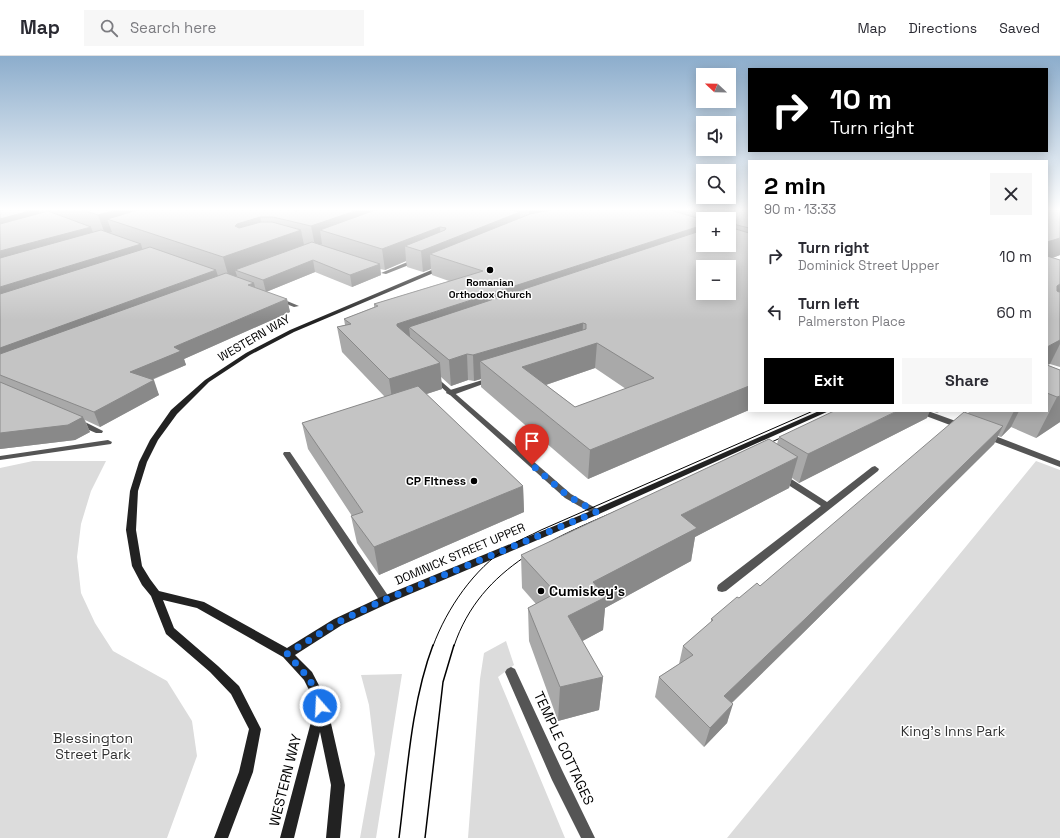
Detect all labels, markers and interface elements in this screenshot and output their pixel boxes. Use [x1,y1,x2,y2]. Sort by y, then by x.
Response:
search box [84,10,364,46]
text: Map [20,15,60,40]
icon: search [98,17,120,39]
text: Search here [130,18,216,37]
text: Map [857,19,887,37]
text: Directions [909,19,977,37]
text: Saved [999,19,1040,37]
north arrow [696,68,736,108]
map controls [696,68,736,300]
text: 10 m [830,81,892,117]
icon: right [764,84,816,136]
button: sound [696,116,736,156]
text: Turn right [830,116,914,139]
button: search [696,164,736,204]
text: 2 min [764,170,826,201]
button: close [990,173,1032,215]
text: 90 m · 13:33 [764,201,836,218]
button: + [696,212,736,252]
text: Turn right [798,238,869,257]
icon: right [764,245,786,267]
text: 10 m [999,247,1032,266]
text: Dominick Street Upper [798,257,939,274]
button: − [696,260,736,300]
marker: Romanian Orthodox Church [485,265,495,275]
place label: Romanian Orthodox Church [449,276,531,301]
text: Turn left [798,294,860,313]
icon: left [764,301,786,323]
text: 60 m [996,303,1032,322]
street label: WESTERN WAY [215,311,294,365]
text: Palmerston Place [798,313,906,330]
button: Exit [764,358,894,404]
button: Share [902,358,1032,404]
pin [515,424,549,465]
icon: arrive [521,430,543,452]
place label: CP Fitness [406,473,466,489]
marker: CP Fitness [469,476,479,486]
street label: DOMINICK STREET UPPER [392,519,528,589]
place label: Cumiskey’s [549,582,625,600]
marker: Cumiskey’s [536,586,546,596]
position arrow [299,685,341,727]
street label: TEMPLE COTTAGES [530,688,598,808]
park label: King's Inns Park [901,722,1006,740]
park label: Blessington Street Park [53,729,133,763]
street label: WESTERN WAY [265,732,305,828]

